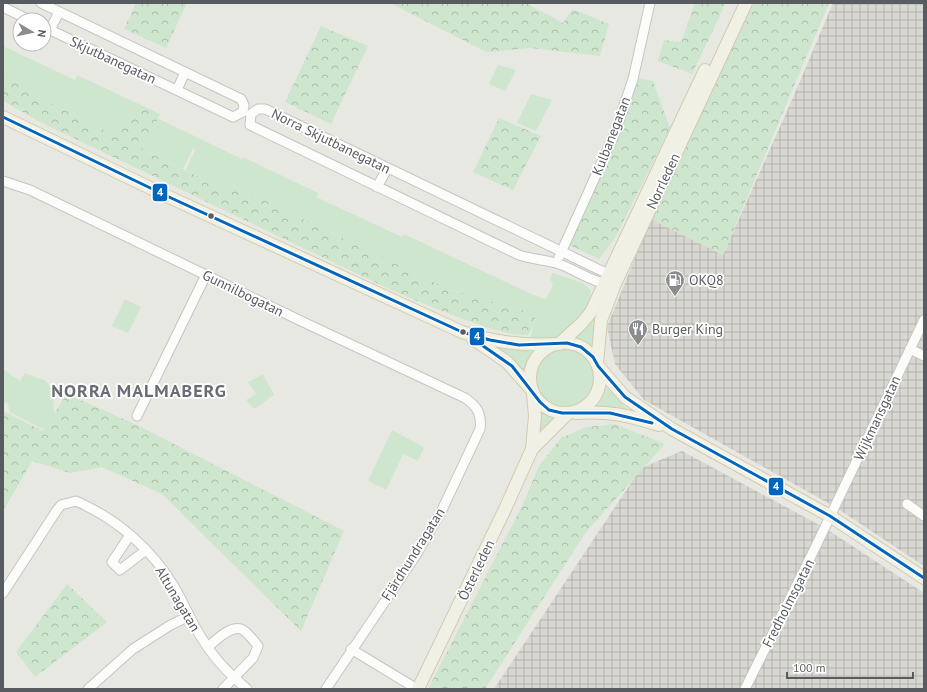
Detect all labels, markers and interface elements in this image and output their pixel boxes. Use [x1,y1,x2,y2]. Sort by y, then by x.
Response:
north arrow [12,12,52,52]
text: N [34,29,49,38]
street label: Skjutbanegatan [67,32,159,88]
street label: Kulbanegatan [588,94,634,178]
street label: Norra Skjutbanegatan [269,104,393,178]
street label: Norrleden [642,150,684,212]
line badge: 4 [152,183,168,202]
text: 4 [157,185,164,199]
unlabelled marker [206,211,216,221]
street label: Gunnilbogatan [199,266,287,320]
fuel station icon: OKQ8 [664,269,686,297]
place label: OKQ8 [689,271,724,289]
restaurant icon: Burger King [627,318,649,346]
place label: Burger King [652,320,723,338]
unlabelled marker [458,327,468,337]
line badge: 4 [469,327,485,346]
text: 4 [474,329,481,343]
street label: Wijkmansgatan [850,373,904,463]
district label: NORRA MALMABERG [51,379,227,402]
line badge: 4 [768,477,784,496]
text: 4 [773,479,780,493]
street label: Fjärdhundragatan [377,504,449,604]
street label: Österleden [454,537,498,603]
street label: Fredholmsgatan [758,556,818,650]
street label: Altunagatan [151,563,205,635]
scale bar [787,654,913,680]
text: 100 m [793,660,826,675]

